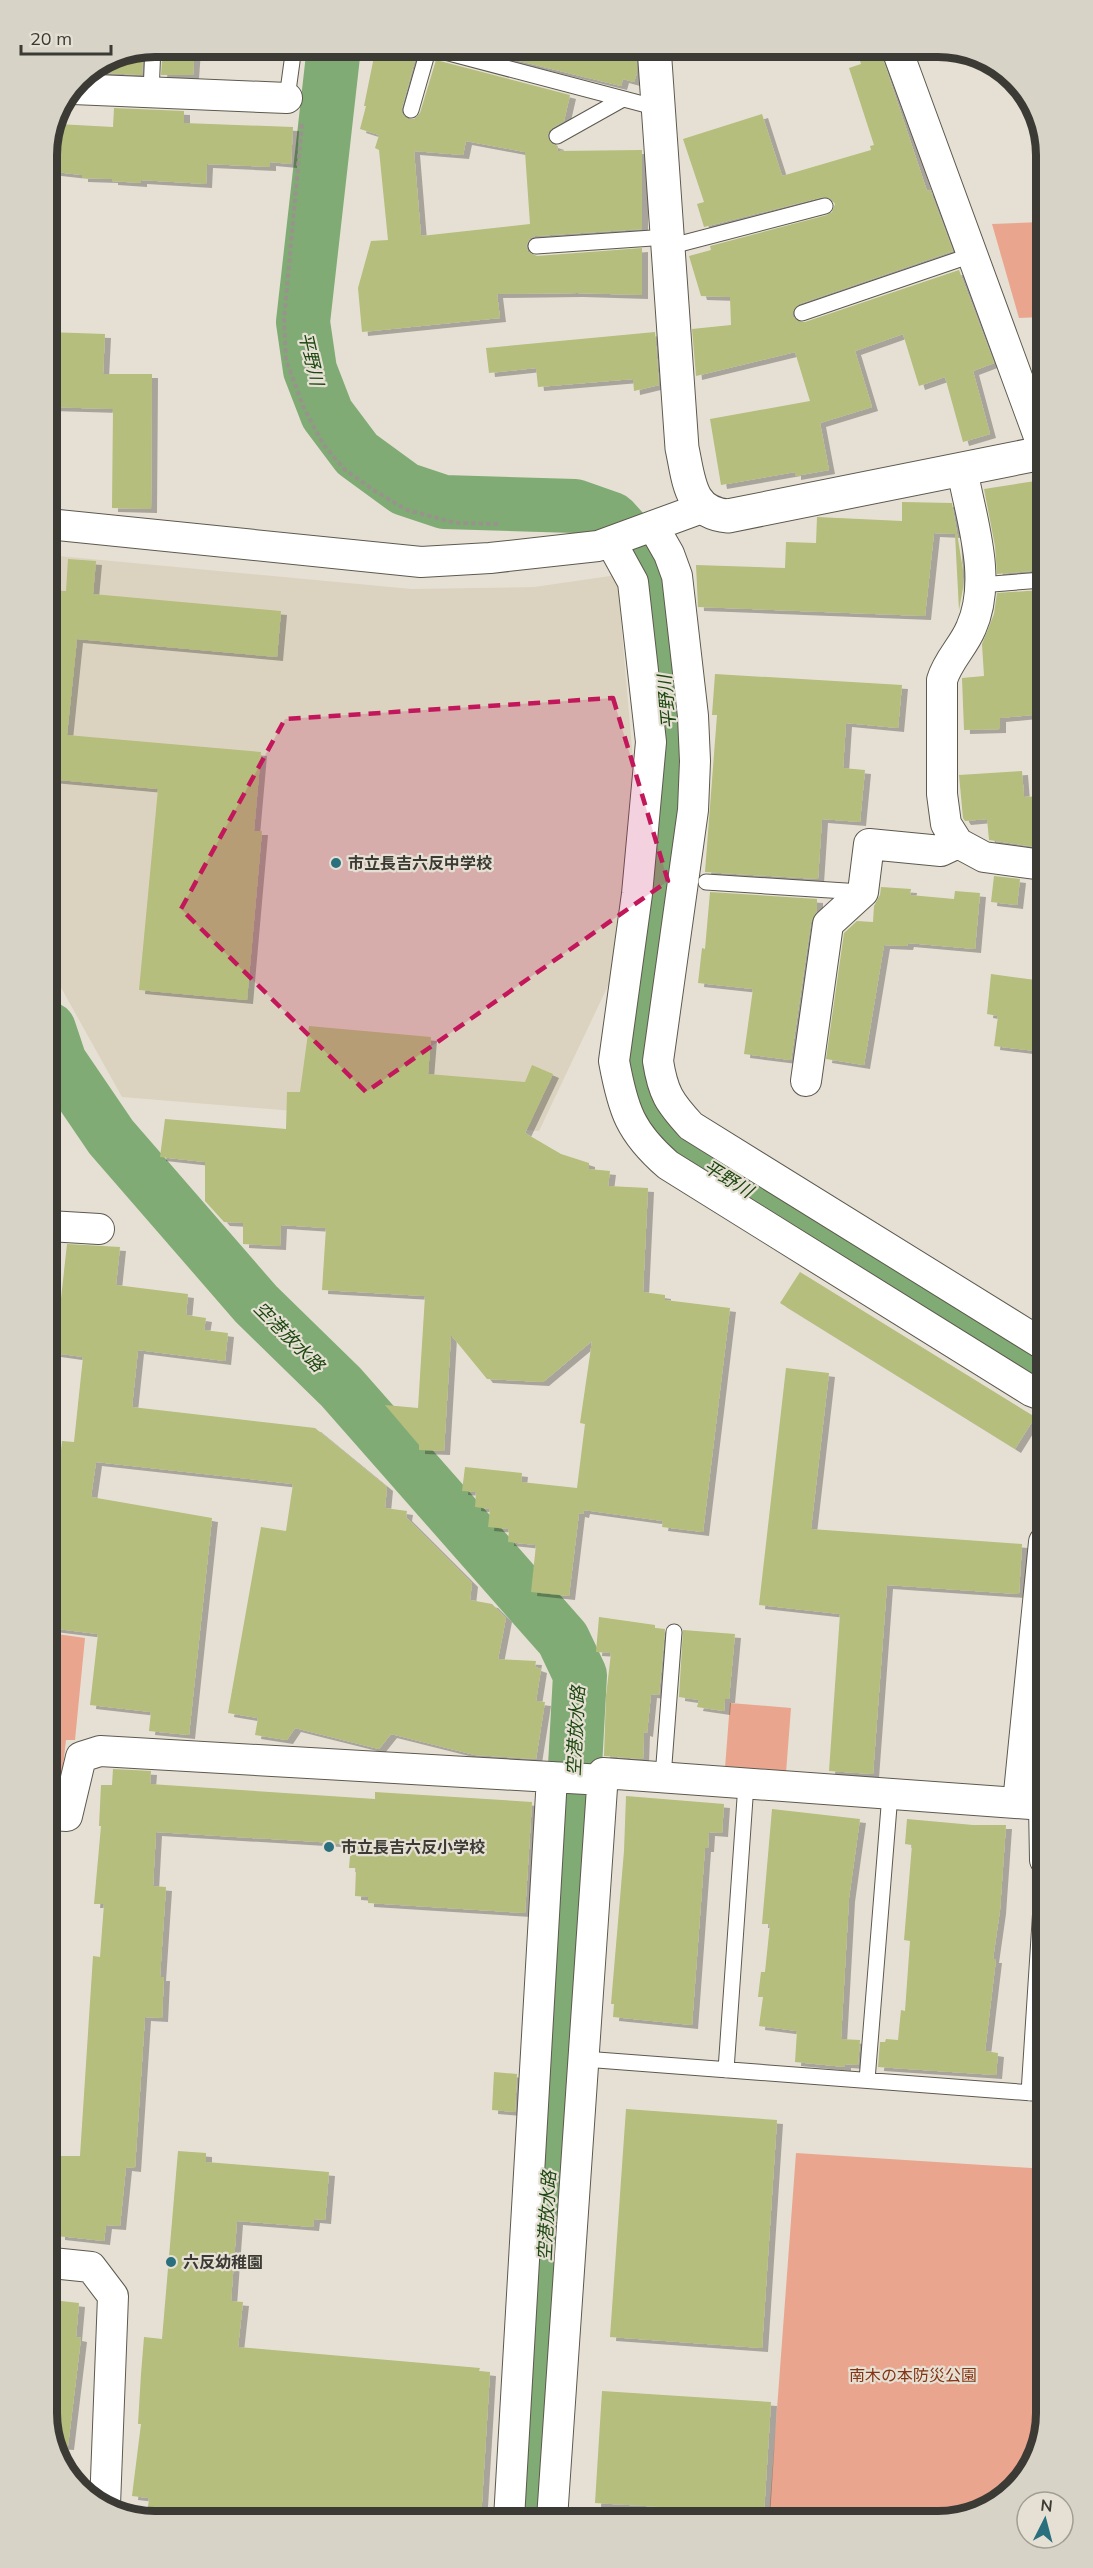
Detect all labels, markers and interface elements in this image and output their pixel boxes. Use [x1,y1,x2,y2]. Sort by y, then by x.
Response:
scale bar [21,18,111,56]
text: 20 m [30,27,72,50]
water label: 平野川 [294,330,329,390]
water label: 平野川 [653,672,680,730]
place label: 市立長吉六反中学校 [348,853,492,873]
marker: 市立長吉六反中学校 [329,856,343,870]
water label: 平野川 [699,1155,759,1204]
water label: 空港放水路 [249,1297,331,1378]
water label: 空港放水路 [562,1683,589,1777]
place label: 市立長吉六反小学校 [341,1837,485,1857]
marker: 市立長吉六反小学校 [322,1840,336,1854]
water label: 空港放水路 [533,2168,560,2262]
place label: 六反幼稚園 [183,2252,263,2272]
marker: 六反幼稚園 [164,2255,178,2269]
park label: 南木の本防災公園 [849,2365,977,2385]
north arrow [1015,2490,1075,2550]
text: N [1040,2495,1054,2516]

